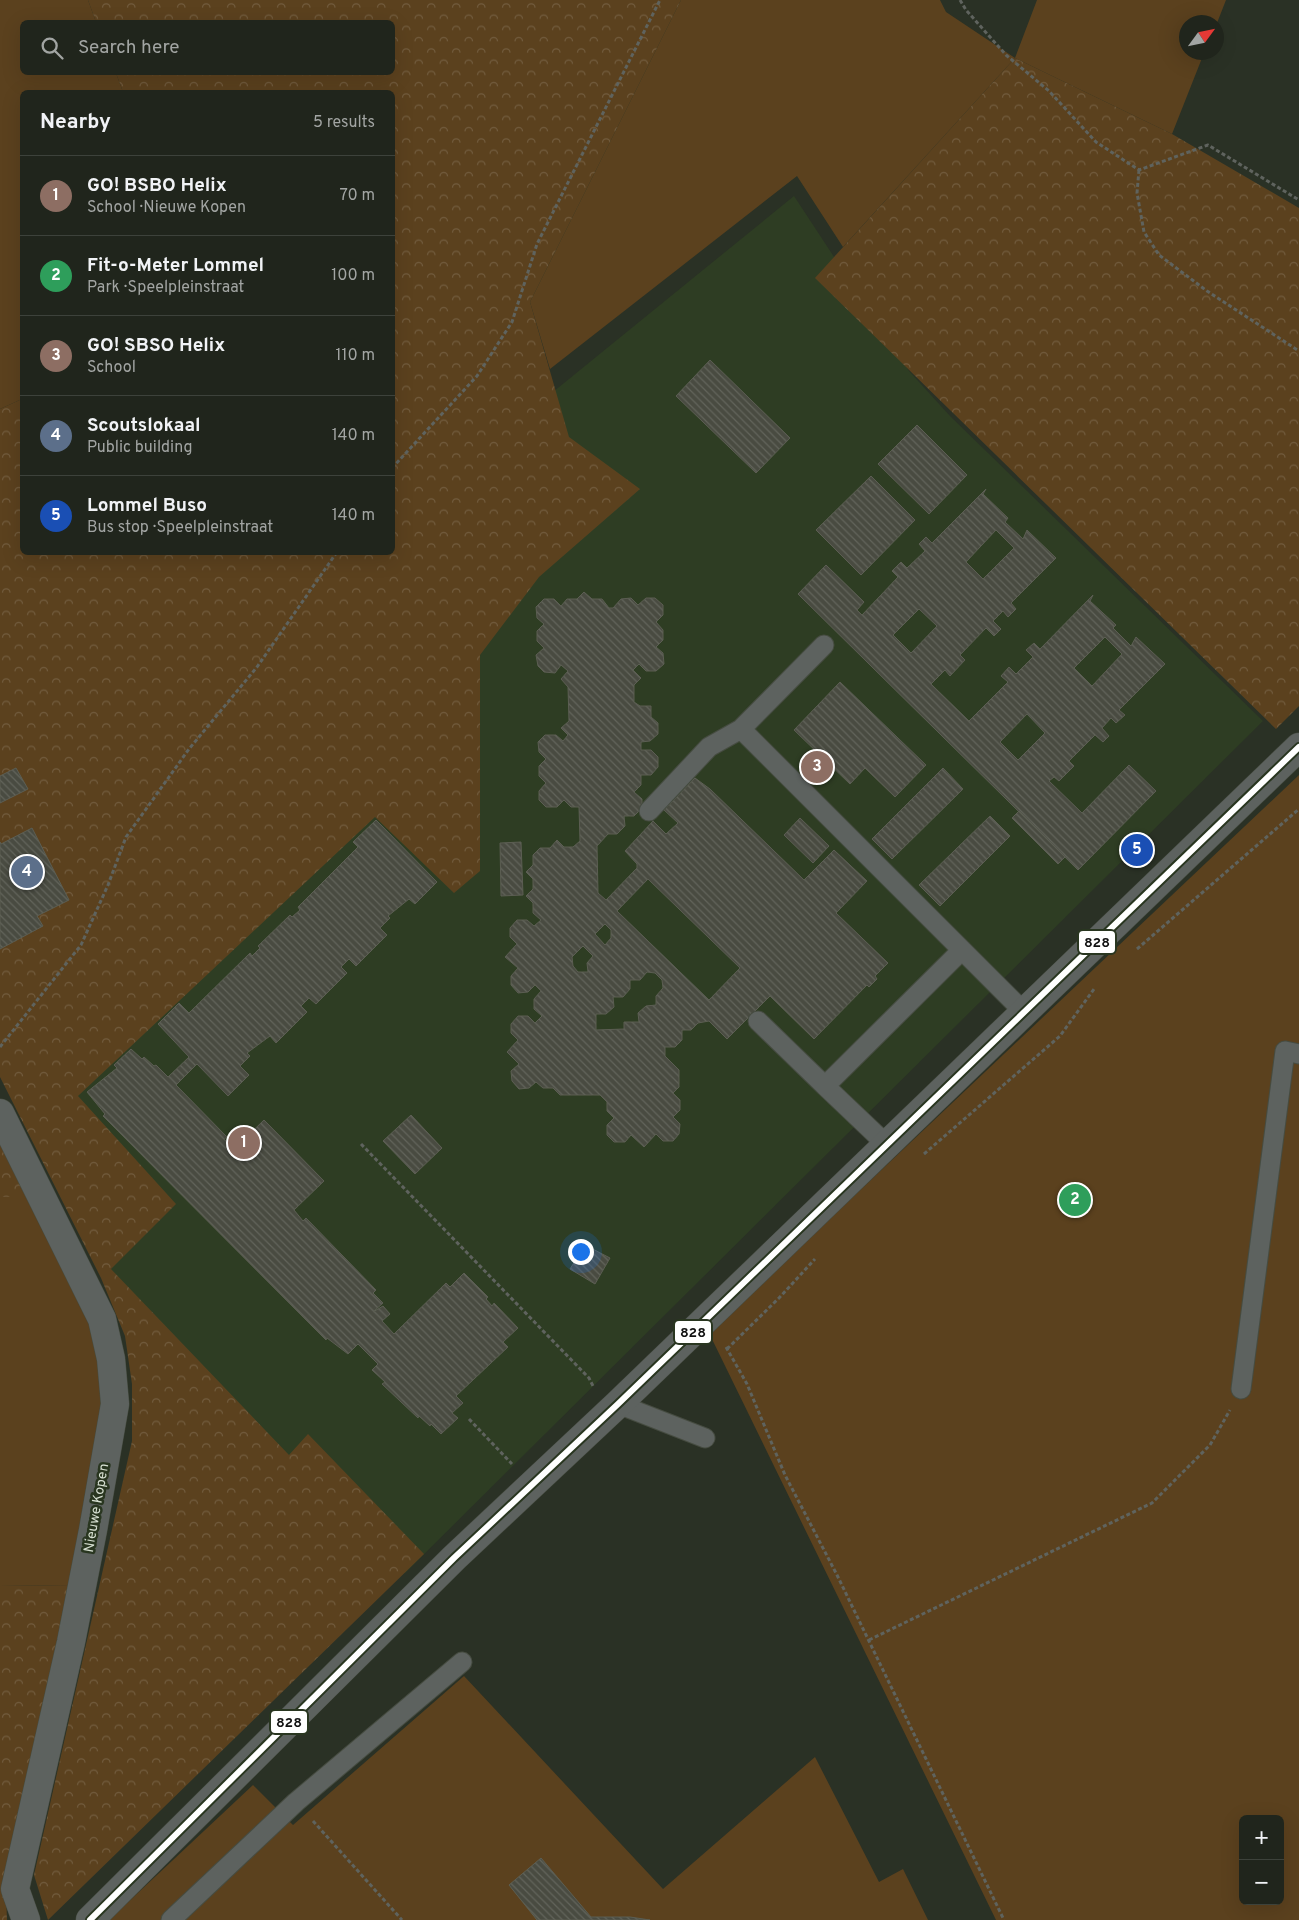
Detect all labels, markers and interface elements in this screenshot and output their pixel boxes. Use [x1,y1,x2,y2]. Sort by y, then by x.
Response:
north arrow [1179,15,1224,60]
search box [20,20,395,75]
icon: search [38,34,66,62]
text: Search here [78,36,180,60]
text: Nearby [40,109,111,136]
text: 5 results [313,113,375,133]
text: GO! BSBO Helix [87,174,227,198]
text: 1 [53,186,59,206]
text: 70 m [340,186,375,206]
text: School · Nieuwe Kopen [87,198,246,218]
text: Fit-o-Meter Lommel [87,254,264,278]
text: 2 [51,266,61,286]
text: 100 m [331,266,375,286]
text: Park · Speelpleinstraat [87,278,244,298]
text: GO! SBSO Helix [87,334,225,358]
text: 3 [51,346,61,366]
text: 110 m [335,346,375,366]
text: School [87,358,136,378]
text: Scoutslokaal [87,414,201,438]
text: 4 [51,426,61,446]
text: 140 m [332,426,375,446]
text: Public building [87,438,192,458]
text: Lommel Buso [87,494,207,518]
text: 5 [51,506,61,526]
text: 140 m [332,506,375,526]
text: Bus stop · Speelpleinstraat [87,518,273,538]
pin: 3 [801,748,833,786]
pin: 5 [1121,831,1153,869]
pin: 4 [11,853,43,891]
line badge: 828 [1078,930,1116,954]
text: 828 [1084,935,1110,952]
pin: 1 [228,1124,260,1162]
pin: 2 [1059,1181,1091,1219]
your location [568,1239,594,1265]
line badge: 828 [674,1320,712,1344]
text: 828 [680,1325,706,1342]
street label: Nieuwe Kopen [81,1462,113,1554]
line badge: 828 [270,1710,308,1734]
text: 828 [276,1715,302,1732]
map controls [1239,1815,1284,1905]
button: + [1239,1815,1284,1860]
button: − [1239,1860,1284,1905]

